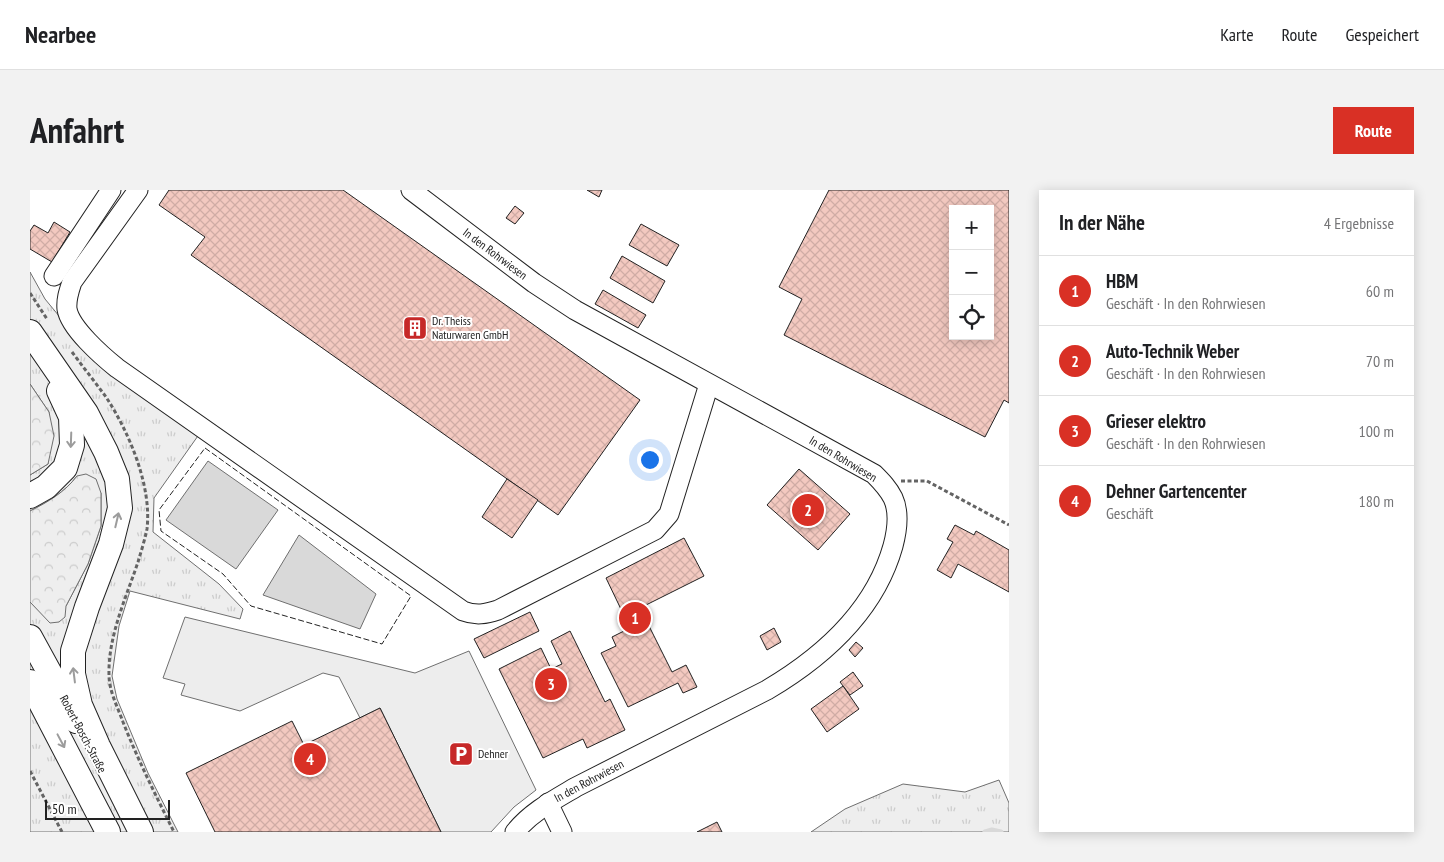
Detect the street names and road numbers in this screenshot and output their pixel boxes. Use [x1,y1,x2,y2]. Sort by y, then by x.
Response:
street label: In den Rohrwiesen [460,225,530,283]
street label: In den Rohrwiesen [807,432,880,485]
street label: Robert-Bosch-Straße [57,692,110,775]
street label: In den Rohrwiesen [551,756,626,805]

